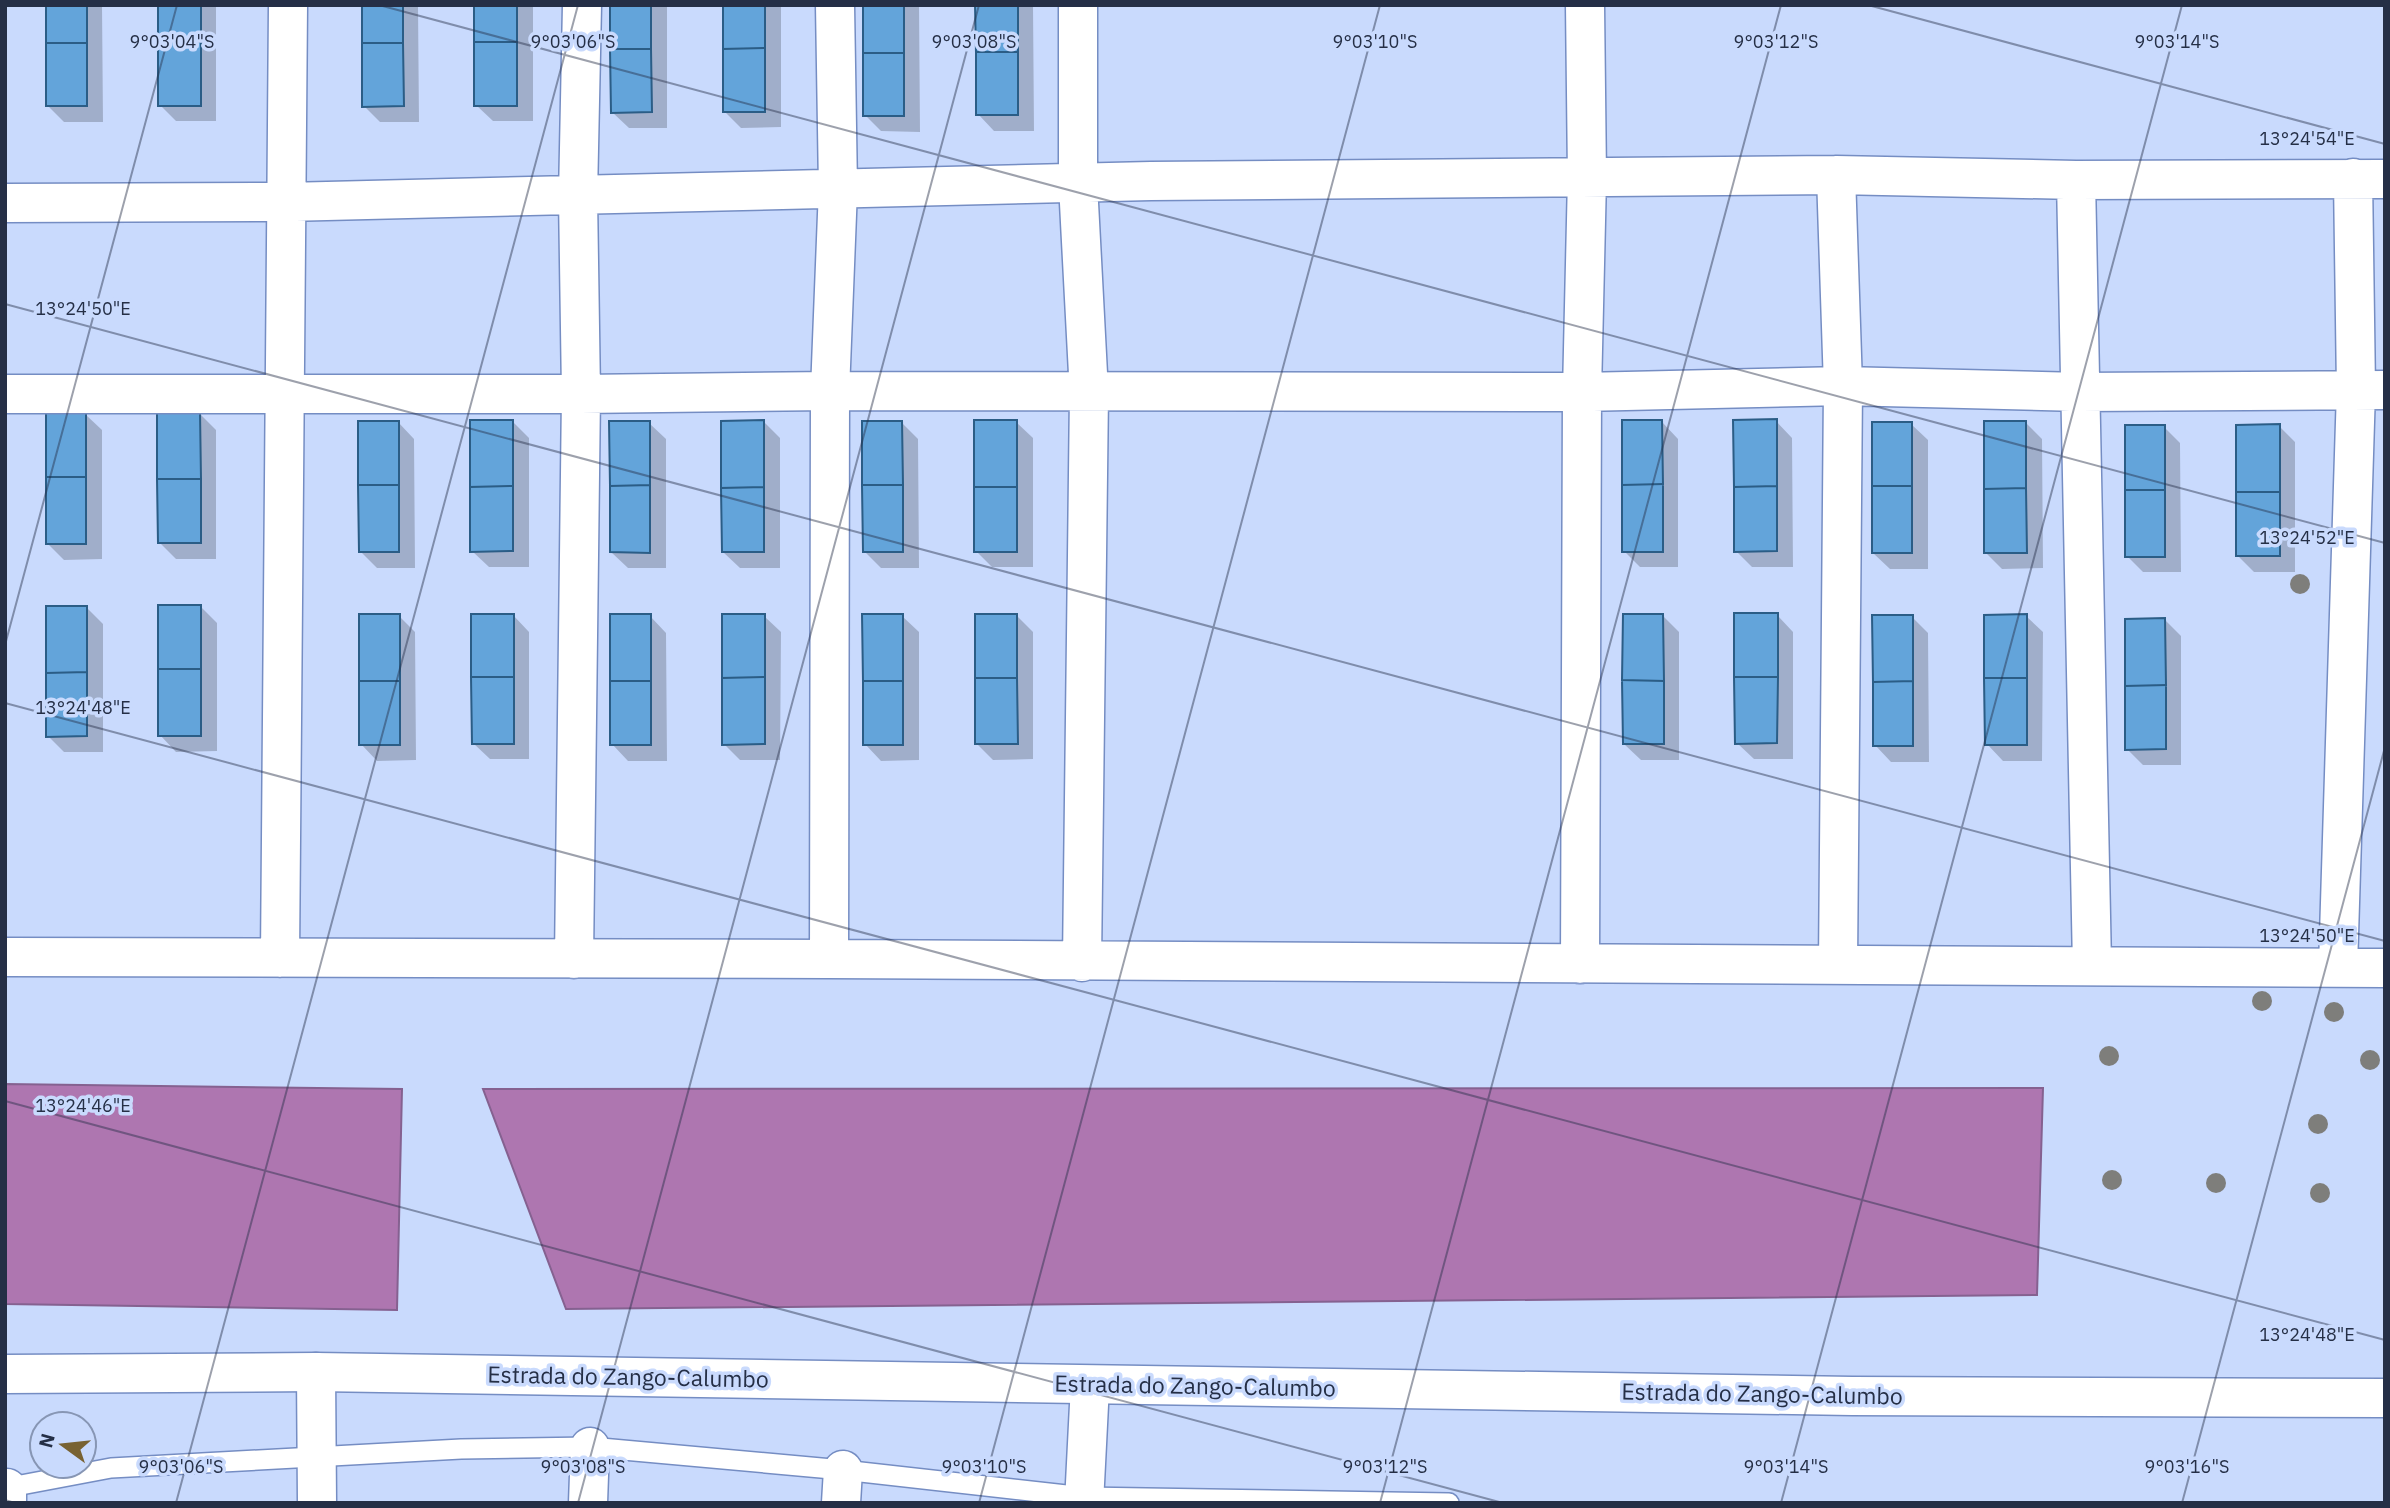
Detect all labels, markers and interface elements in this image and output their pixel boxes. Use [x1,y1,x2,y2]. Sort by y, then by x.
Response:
text: 9°03'04"S [130,30,214,53]
text: 9°03'06"S [531,30,615,53]
text: 9°03'08"S [932,30,1016,53]
text: 9°03'10"S [1333,30,1417,53]
text: 9°03'12"S [1734,30,1818,53]
text: 9°03'14"S [2135,30,2219,53]
text: 13°24'54"E [2259,127,2355,150]
text: 13°24'50"E [35,297,131,320]
text: 13°24'52"E [2259,526,2355,549]
text: 13°24'48"E [35,696,131,719]
text: 13°24'50"E [2259,924,2355,947]
text: 13°24'46"E [35,1094,131,1117]
text: 13°24'48"E [2259,1323,2355,1346]
street label: Estrada do Zango-Calumbo [487,1359,769,1393]
street label: Estrada do Zango-Calumbo [1054,1368,1336,1402]
street label: Estrada do Zango-Calumbo [1621,1376,1903,1410]
north arrow [28,1410,98,1480]
text: N [33,1431,60,1450]
text: 9°03'06"S [139,1455,223,1478]
text: 9°03'08"S [541,1455,625,1478]
text: 9°03'10"S [942,1455,1026,1478]
text: 9°03'12"S [1343,1455,1427,1478]
text: 9°03'14"S [1744,1455,1828,1478]
text: 9°03'16"S [2145,1455,2229,1478]

